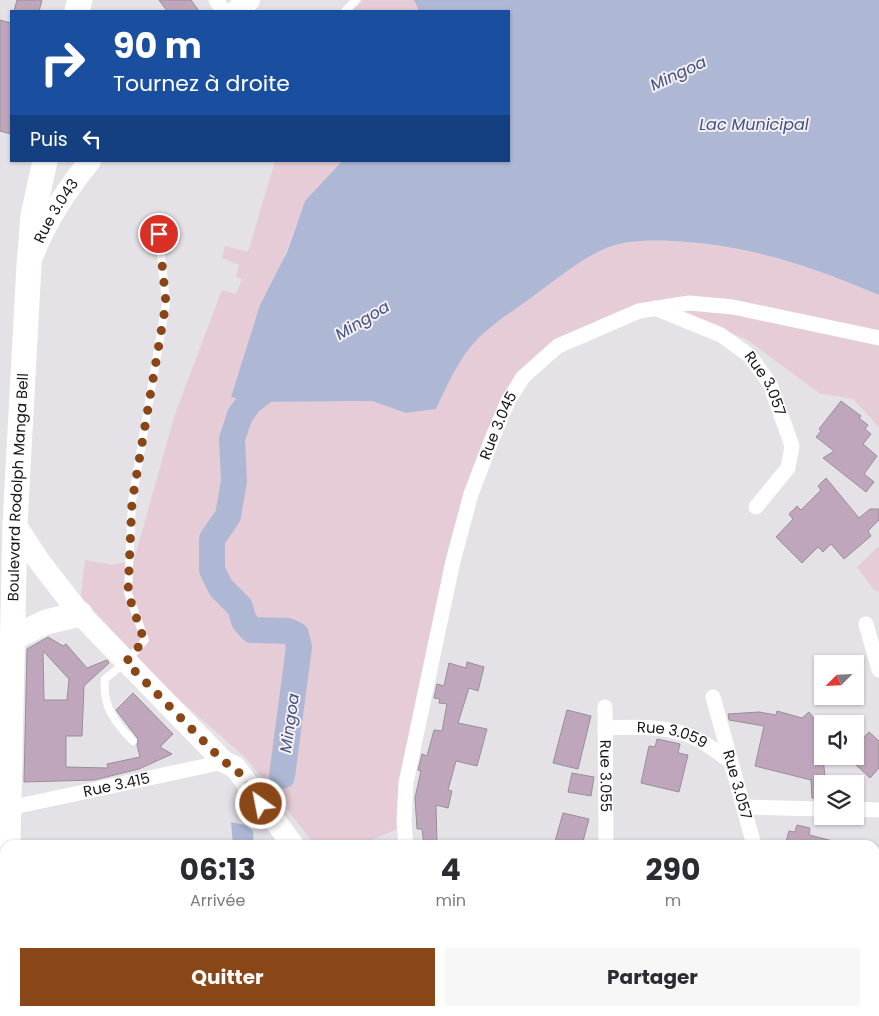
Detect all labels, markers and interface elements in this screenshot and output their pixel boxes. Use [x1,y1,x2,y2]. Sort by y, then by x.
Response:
text: 90 m [113,21,202,70]
icon: right [30,30,95,95]
water label: Mingoa [646,50,710,97]
text: Tournez à droite [113,68,290,99]
water label: Lac Municipal [699,113,809,136]
icon: left [78,125,106,153]
text: Puis [30,126,68,153]
street label: Rue 3.043 [28,174,83,246]
pin [138,213,180,255]
icon: arrive [145,220,173,248]
water label: Mingoa [331,295,394,346]
street label: Rue 3.057 [740,347,791,418]
street label: Boulevard Rodolph Manga Bell [2,372,33,602]
street label: Rue 3.045 [474,387,522,463]
north arrow [814,655,864,705]
map controls [814,655,864,825]
water label: Mingoa [274,692,305,754]
button: sound [814,715,864,765]
street label: Rue 3.059 [637,716,712,753]
street label: Rue 3.055 [595,740,617,812]
street label: Rue 3.057 [718,747,757,822]
street label: Rue 3.415 [81,767,152,802]
button: layers [814,775,864,825]
position arrow [234,777,286,829]
text: 06:13 [179,848,256,891]
text: 4 [441,848,461,891]
text: 290 [645,848,701,891]
text: Arrivée [190,889,245,912]
text: min [435,889,466,912]
text: m [665,889,681,912]
button: Quitter [20,948,435,1006]
button: Partager [445,948,860,1006]

